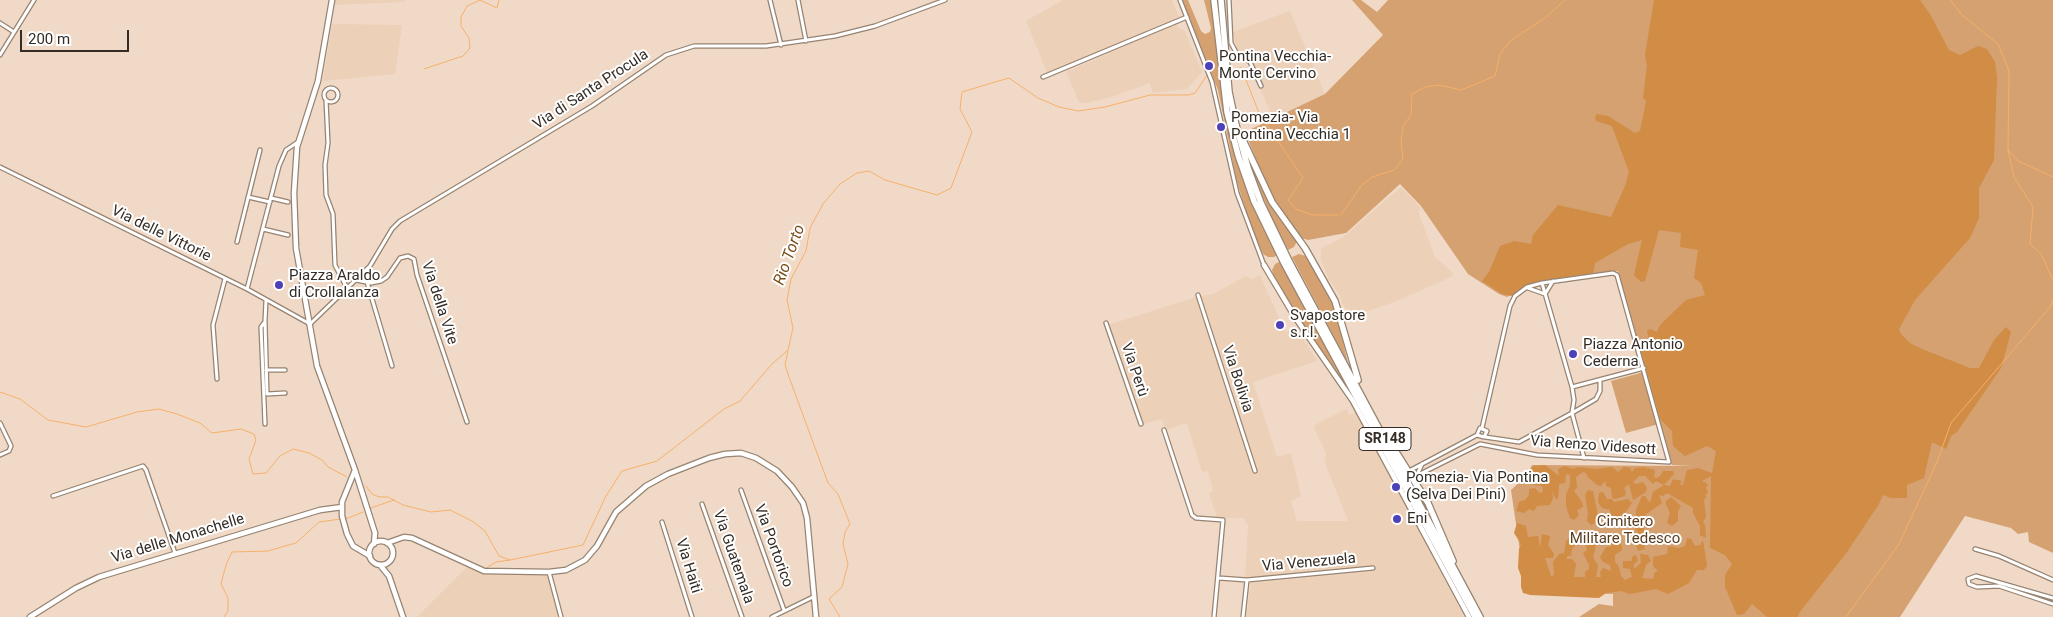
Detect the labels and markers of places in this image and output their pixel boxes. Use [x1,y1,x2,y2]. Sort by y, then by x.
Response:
place label: Pontina Vecchia- Monte Cervino [1219,48,1331,83]
marker: Pontina Vecchia- Monte Cervino [1203,60,1215,72]
place label: Pomezia- Via Pontina Vecchia 1 [1231,109,1351,144]
marker: Pomezia- Via Pontina Vecchia 1 [1215,121,1227,133]
place label: Piazza Araldo di Crollalanza [289,267,380,302]
marker: Piazza Araldo di Crollalanza [273,279,285,291]
place label: Svapostore s.r.l. [1290,307,1365,342]
marker: Svapostore s.r.l. [1274,319,1286,331]
place label: Piazza Antonio Cederna [1583,336,1683,371]
marker: Piazza Antonio Cederna [1567,348,1579,360]
place label: Pomezia- Via Pontina (Selva Dei Pini) [1406,469,1548,504]
marker: Pomezia- Via Pontina (Selva Dei Pini) [1390,481,1402,493]
place label: Eni [1407,510,1427,528]
marker: Eni [1391,513,1403,525]

